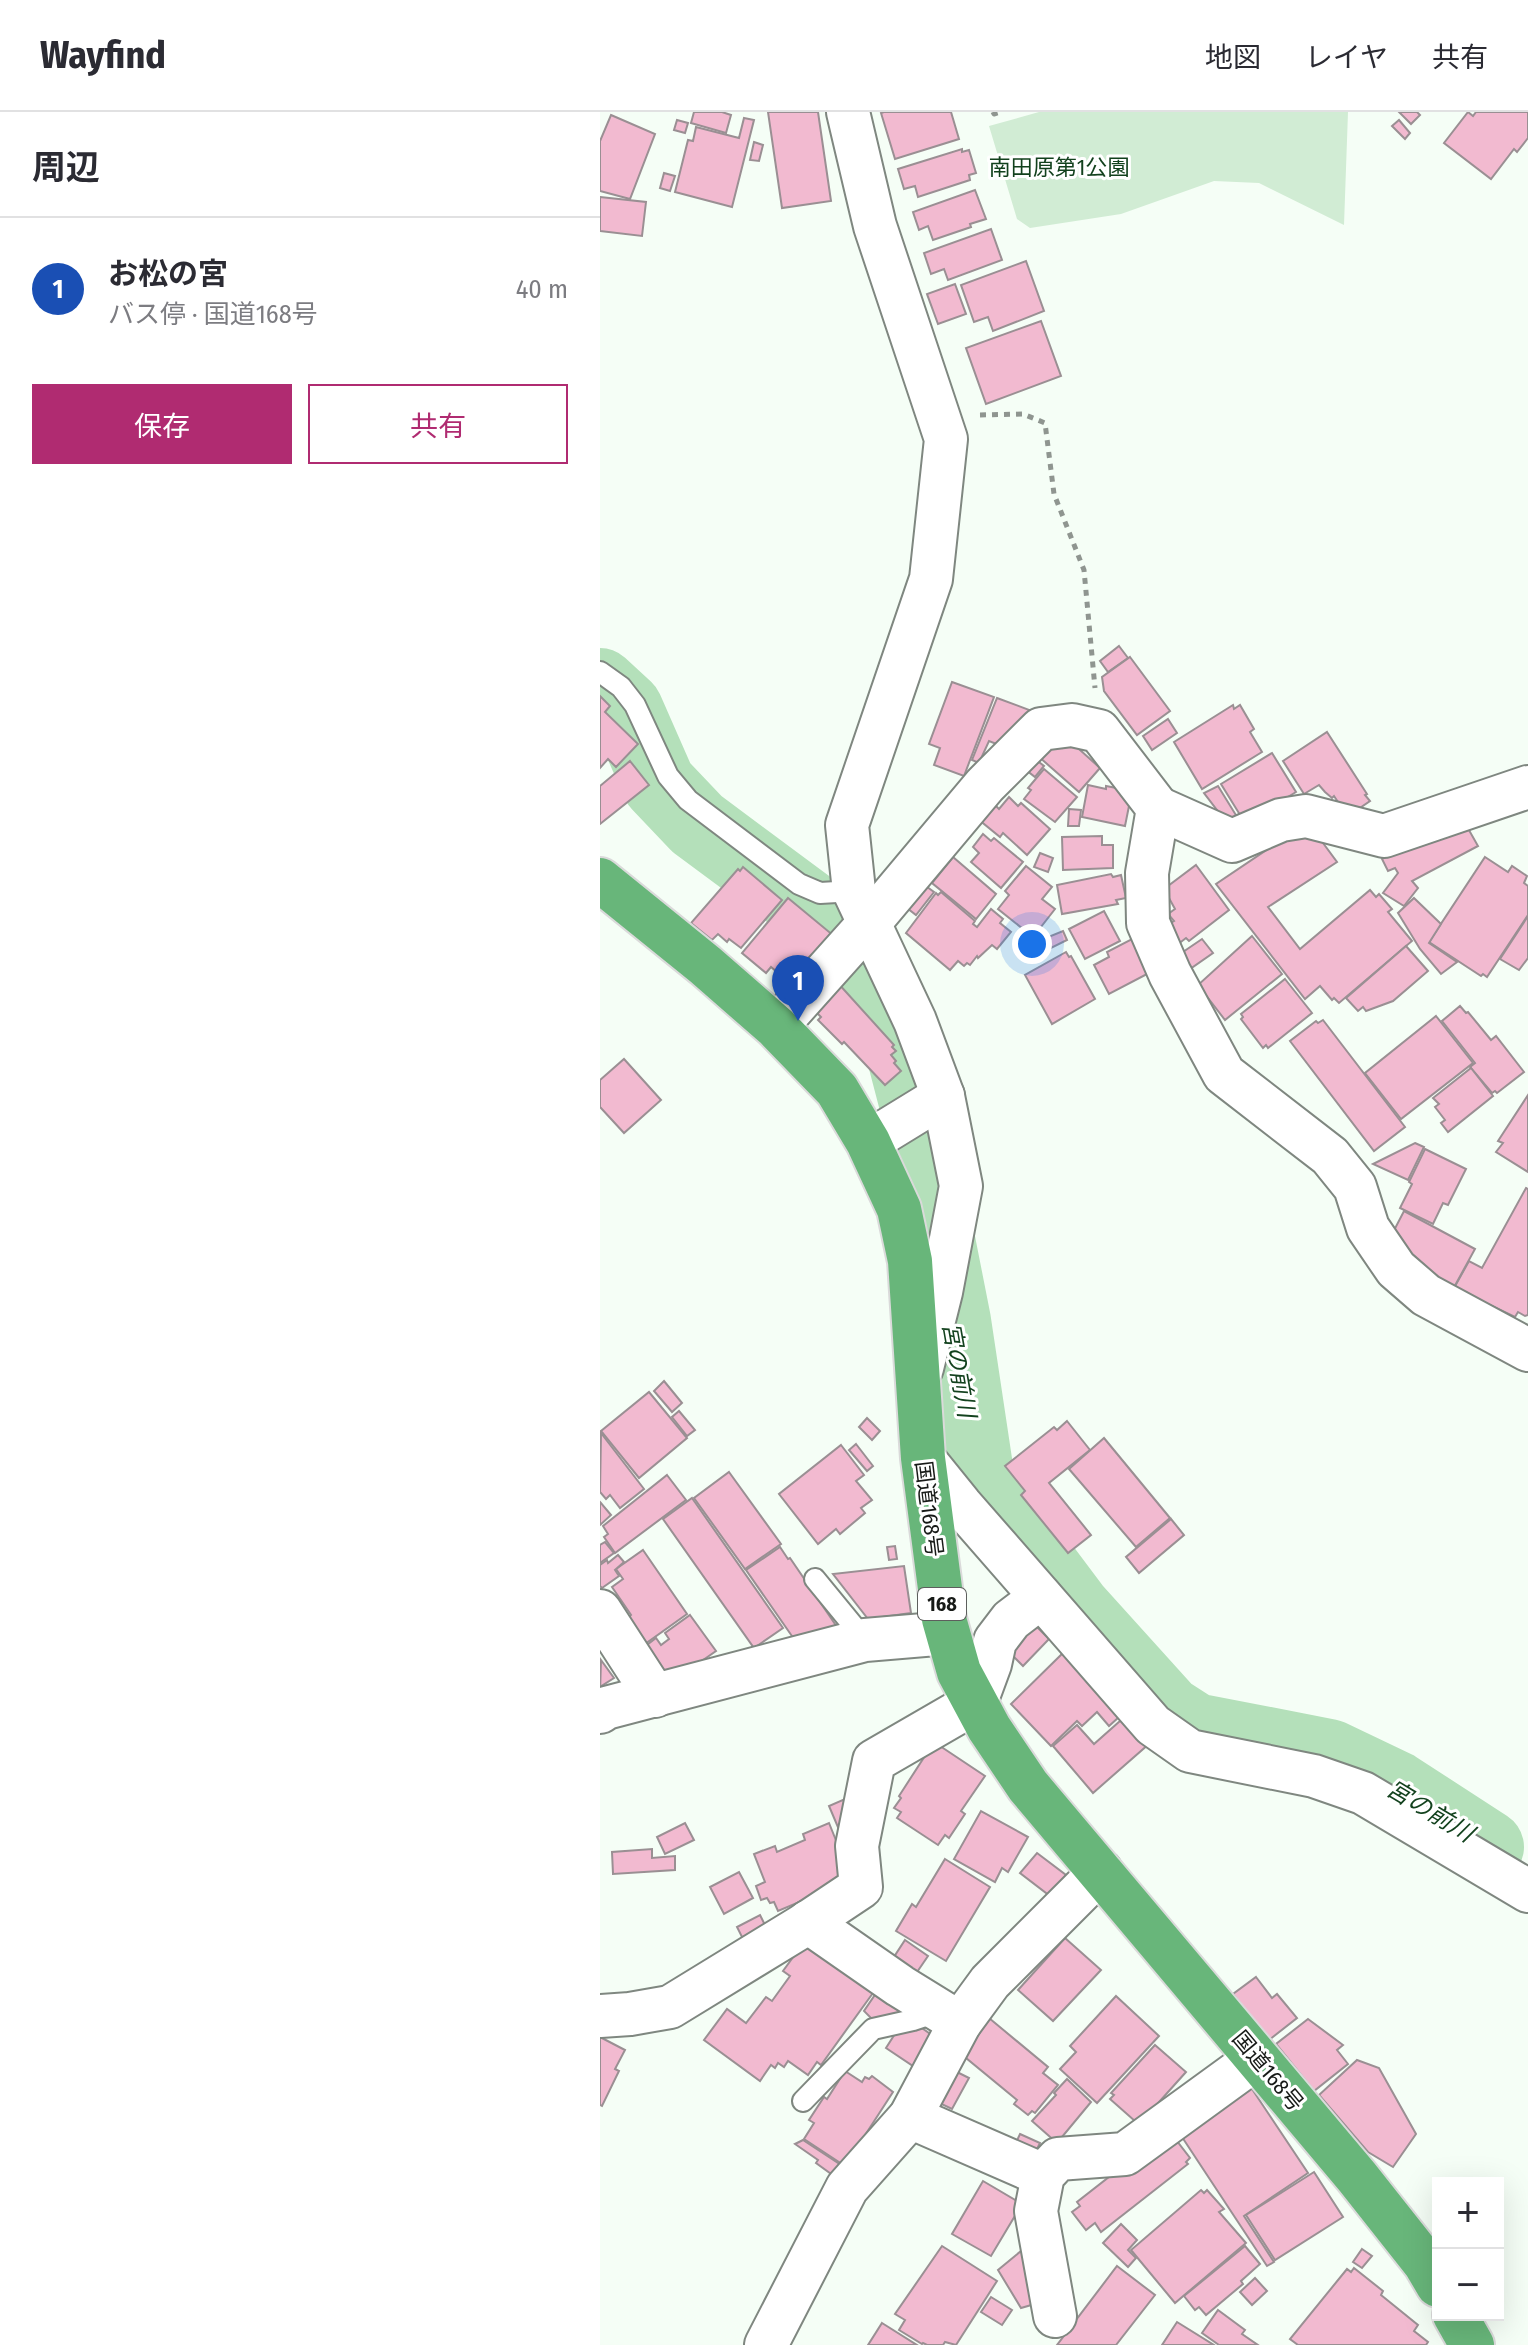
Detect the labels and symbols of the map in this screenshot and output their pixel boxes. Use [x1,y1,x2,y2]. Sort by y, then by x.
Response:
park label: 南田原第1公園 [989,154,1129,181]
your location [1012,924,1052,964]
pin: 1 [772,955,824,1021]
water label: 宮の前川 [937,1320,982,1423]
street label: 国道168号 [910,1459,948,1559]
road number: 168 [918,1588,966,1620]
water label: 宮の前川 [1382,1774,1481,1849]
street label: 国道168号 [1227,2025,1309,2117]

